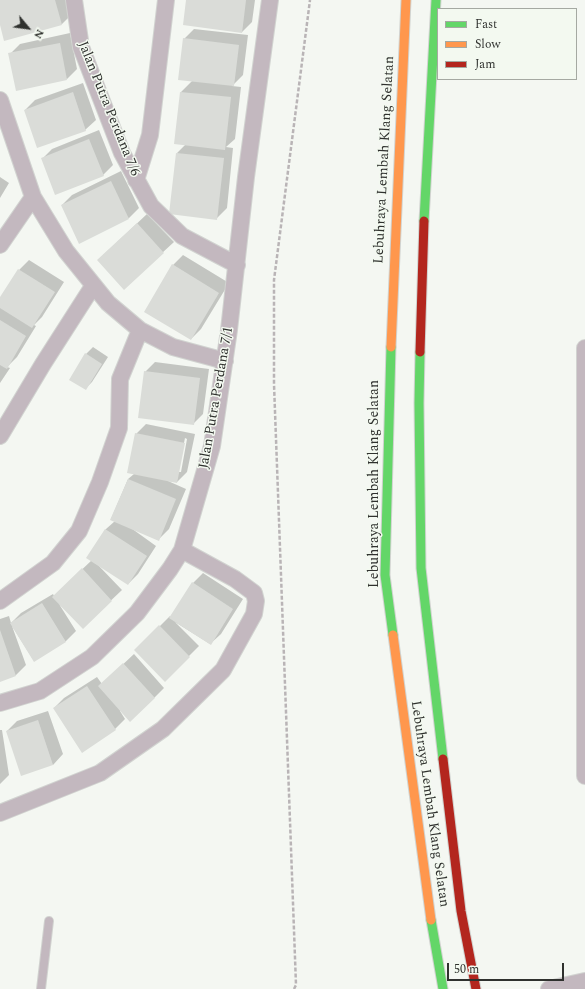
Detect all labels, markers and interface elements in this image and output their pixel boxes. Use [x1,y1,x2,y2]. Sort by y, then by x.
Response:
north arrow [8,8,48,48]
legend [437,8,577,80]
text: Fast [475,15,497,34]
text: N [29,26,49,42]
text: Slow [475,35,500,54]
street label: Jalan Putra Perdana 7/6 [73,39,143,179]
text: Jam [475,55,496,74]
street label: Lebuhraya Lembah Klang Selatan [371,56,399,264]
street label: Jalan Putra Perdana 7/1 [196,326,238,470]
street label: Lebuhraya Lembah Klang Selatan [367,380,383,588]
street label: Lebuhraya Lembah Klang Selatan [406,700,452,908]
scale bar [449,955,566,981]
text: 50 m [454,960,479,979]

